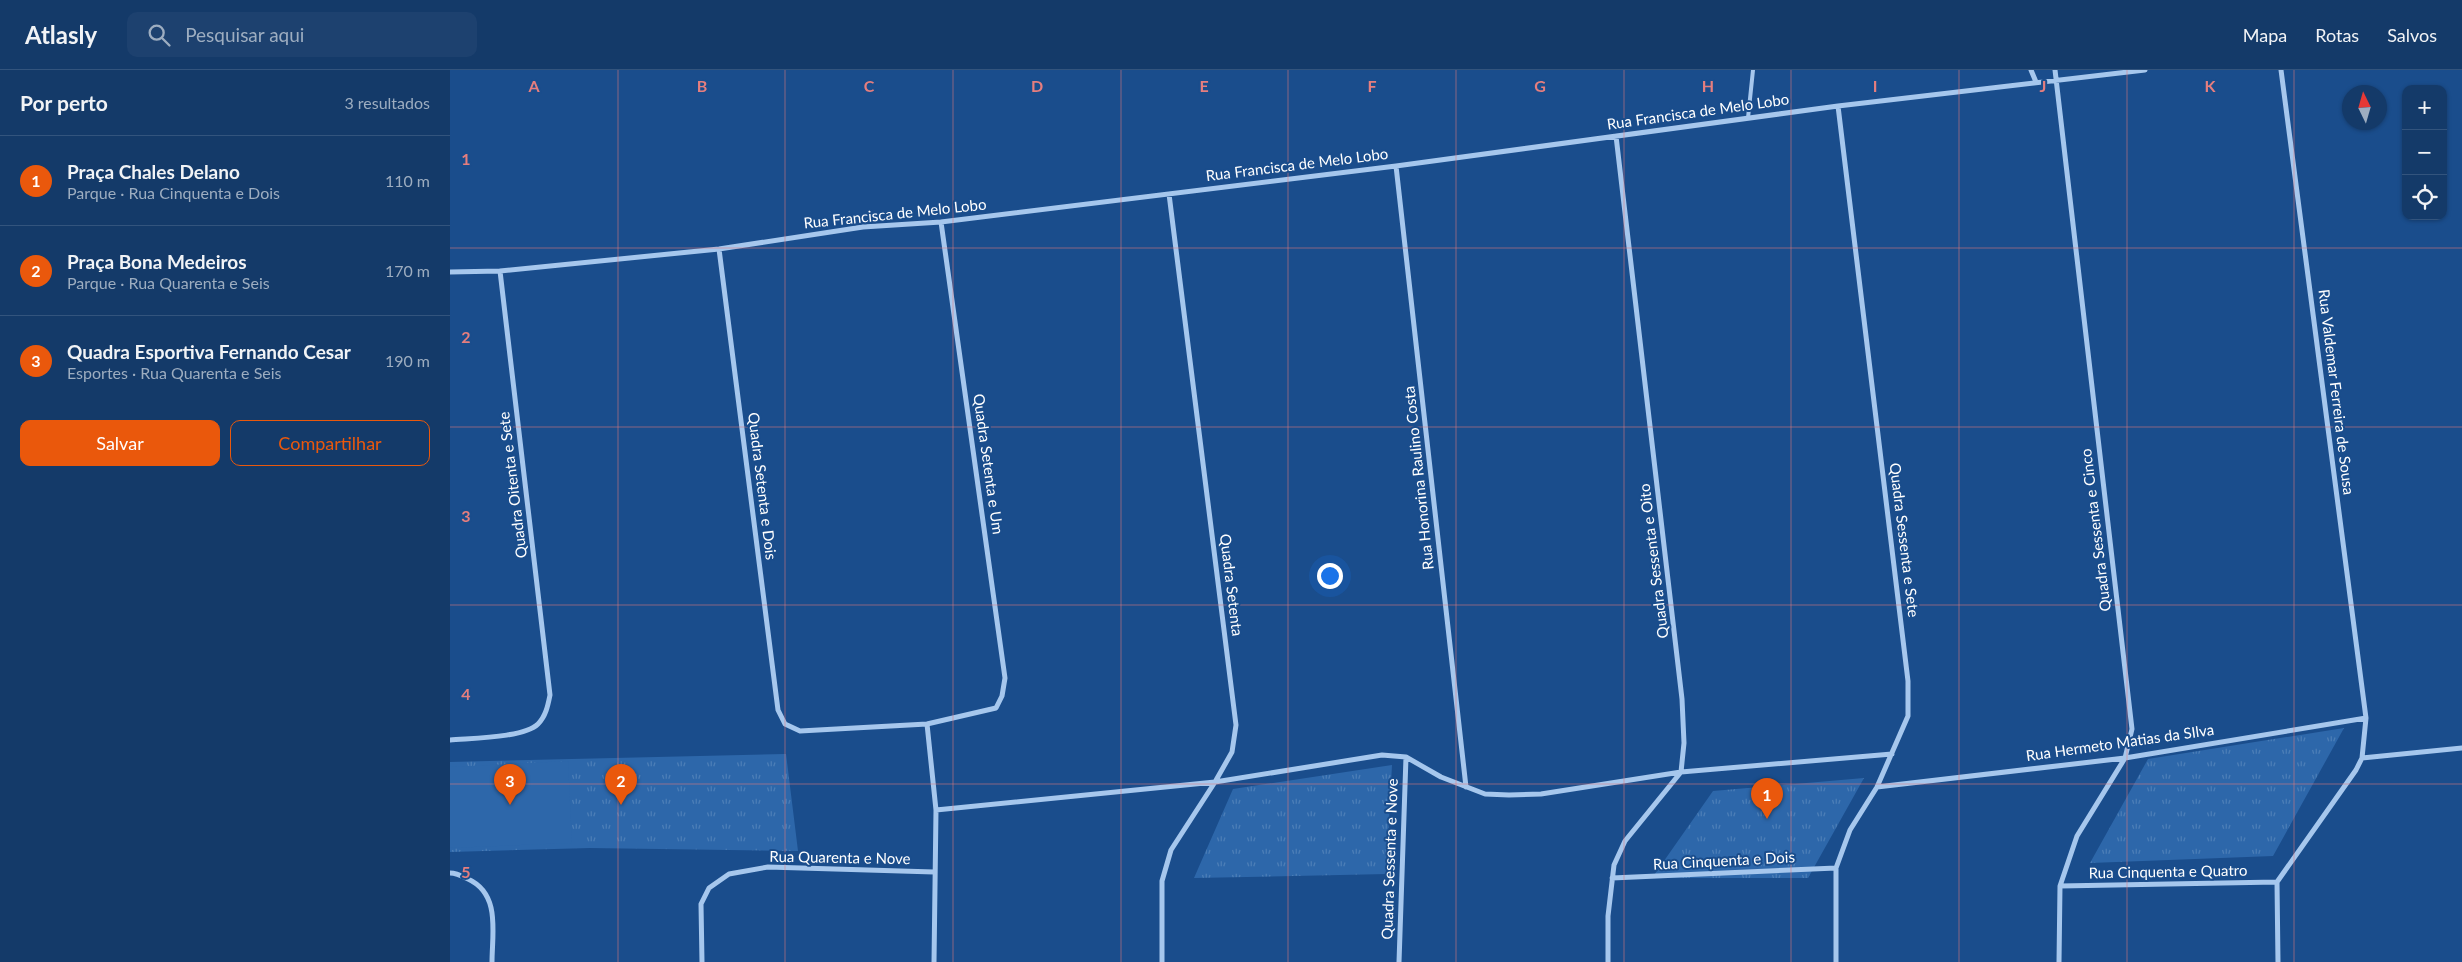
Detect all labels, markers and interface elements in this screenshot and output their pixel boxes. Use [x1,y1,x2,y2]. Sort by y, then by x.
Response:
search box [127,12,477,57]
text: Atlasly [25,20,97,49]
icon: search [145,21,173,49]
text: Pesquisar aqui [185,23,304,46]
text: Mapa [2243,24,2287,46]
text: Rotas [2315,24,2359,46]
text: Salvos [2387,24,2437,46]
text: A [527,76,540,95]
text: B [697,76,707,95]
text: C [864,76,875,95]
text: D [1031,76,1043,95]
text: E [1199,76,1209,95]
text: F [1367,76,1377,95]
text: G [1534,76,1546,95]
text: H [1702,76,1714,95]
text: I [1873,76,1877,95]
text: J [2040,76,2046,95]
text: K [2205,76,2217,95]
north arrow [2342,85,2387,130]
map controls [2402,85,2447,220]
button: + [2402,85,2447,130]
street label: Rua Francisca de Melo Lobo [1606,89,1790,133]
text: Por perto [20,90,108,115]
text: 3 resultados [344,93,430,112]
button: − [2402,130,2447,175]
street label: Rua Francisca de Melo Lobo [1205,144,1389,184]
text: 1 [461,149,471,168]
text: Praça Chales Delano [67,160,240,183]
text: 1 [31,171,41,190]
text: 110 m [385,171,430,190]
button: locate [2402,175,2447,220]
text: Parque · Rua Cinquenta e Dois [67,183,280,202]
street label: Rua Francisca de Melo Lobo [803,194,987,232]
text: Praça Bona Medeiros [67,250,247,273]
text: 2 [31,261,41,280]
text: 170 m [385,261,430,280]
text: Parque · Rua Quarenta e Seis [67,273,270,292]
street label: Rua Valdemar Ferreira de Sousa [2315,288,2359,496]
text: 2 [461,327,471,346]
text: Quadra Esportiva Fernando Cesar [67,340,351,363]
text: 3 [31,351,41,370]
text: 190 m [385,351,430,370]
text: Esportes · Rua Quarenta e Seis [67,363,282,382]
street label: Rua Honorina Raulino Costa [1399,385,1437,571]
street label: Quadra Setenta e Um [970,392,1008,535]
street label: Quadra Oitenta e Sete [494,411,530,559]
street label: Quadra Setenta e Dois [745,411,781,561]
button: Salvar [20,420,220,466]
button: Compartilhar [230,420,430,466]
street label: Quadra Sessenta e Cinco [2076,448,2114,613]
street label: Quadra Sessenta e Sete [1887,462,1923,618]
street label: Quadra Sessenta e Oito [1635,483,1671,639]
text: 3 [461,506,471,525]
street label: Quadra Setenta [1217,533,1247,637]
your location [1317,563,1343,589]
text: 4 [461,684,471,703]
street label: Rua Hermeto Matias da SIlva [2025,720,2215,764]
pin: 3 [494,764,526,805]
pin: 2 [605,764,637,805]
street label: Quadra Sessenta e Nove [1377,778,1401,940]
pin: 1 [1751,778,1783,819]
street label: Rua Quarenta e Nove [769,847,911,867]
street label: Rua Cinquenta e Dois [1653,847,1795,873]
street label: Rua Cinquenta e Quatro [2088,861,2248,881]
text: 5 [461,862,471,881]

